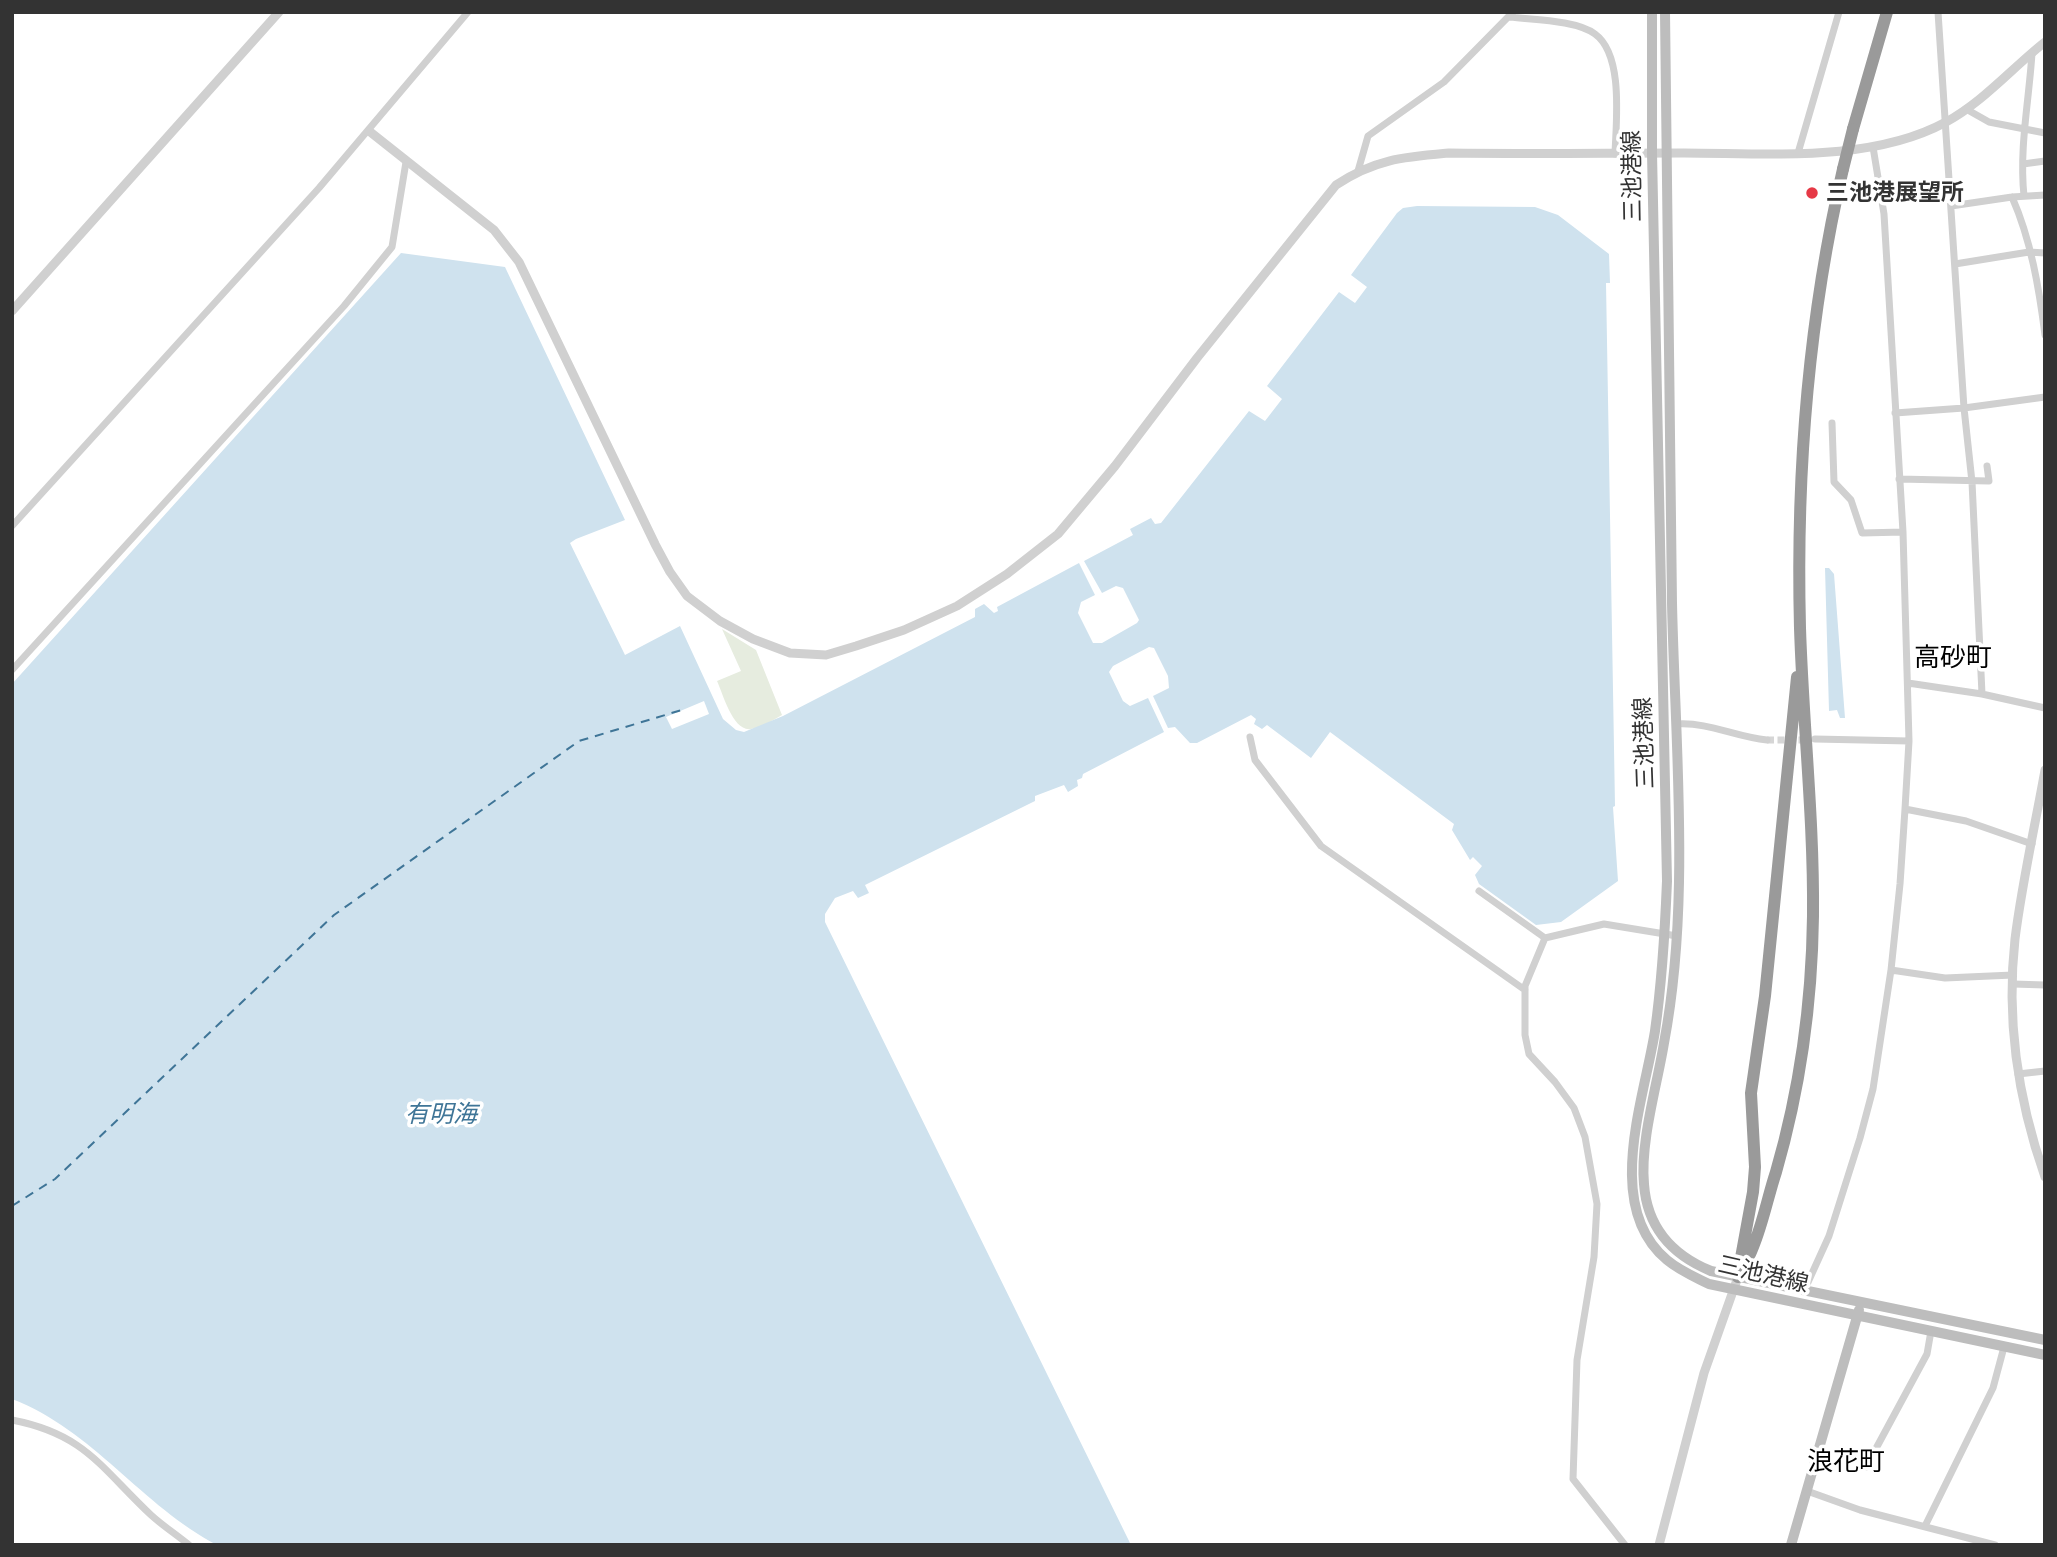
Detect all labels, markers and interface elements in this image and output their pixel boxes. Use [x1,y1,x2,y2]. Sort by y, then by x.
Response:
street label: 三池港線 [1618,130,1648,222]
place label: 三池港展望所 [1826,179,1964,207]
marker: 三池港展望所 [1804,185,1820,201]
district label: 高砂町 [1914,642,1992,674]
street label: 三池港線 [1630,697,1660,789]
water label: 有明海 [405,1101,477,1129]
street label: 三池港線 [1715,1251,1811,1299]
district label: 浪花町 [1807,1446,1885,1478]

